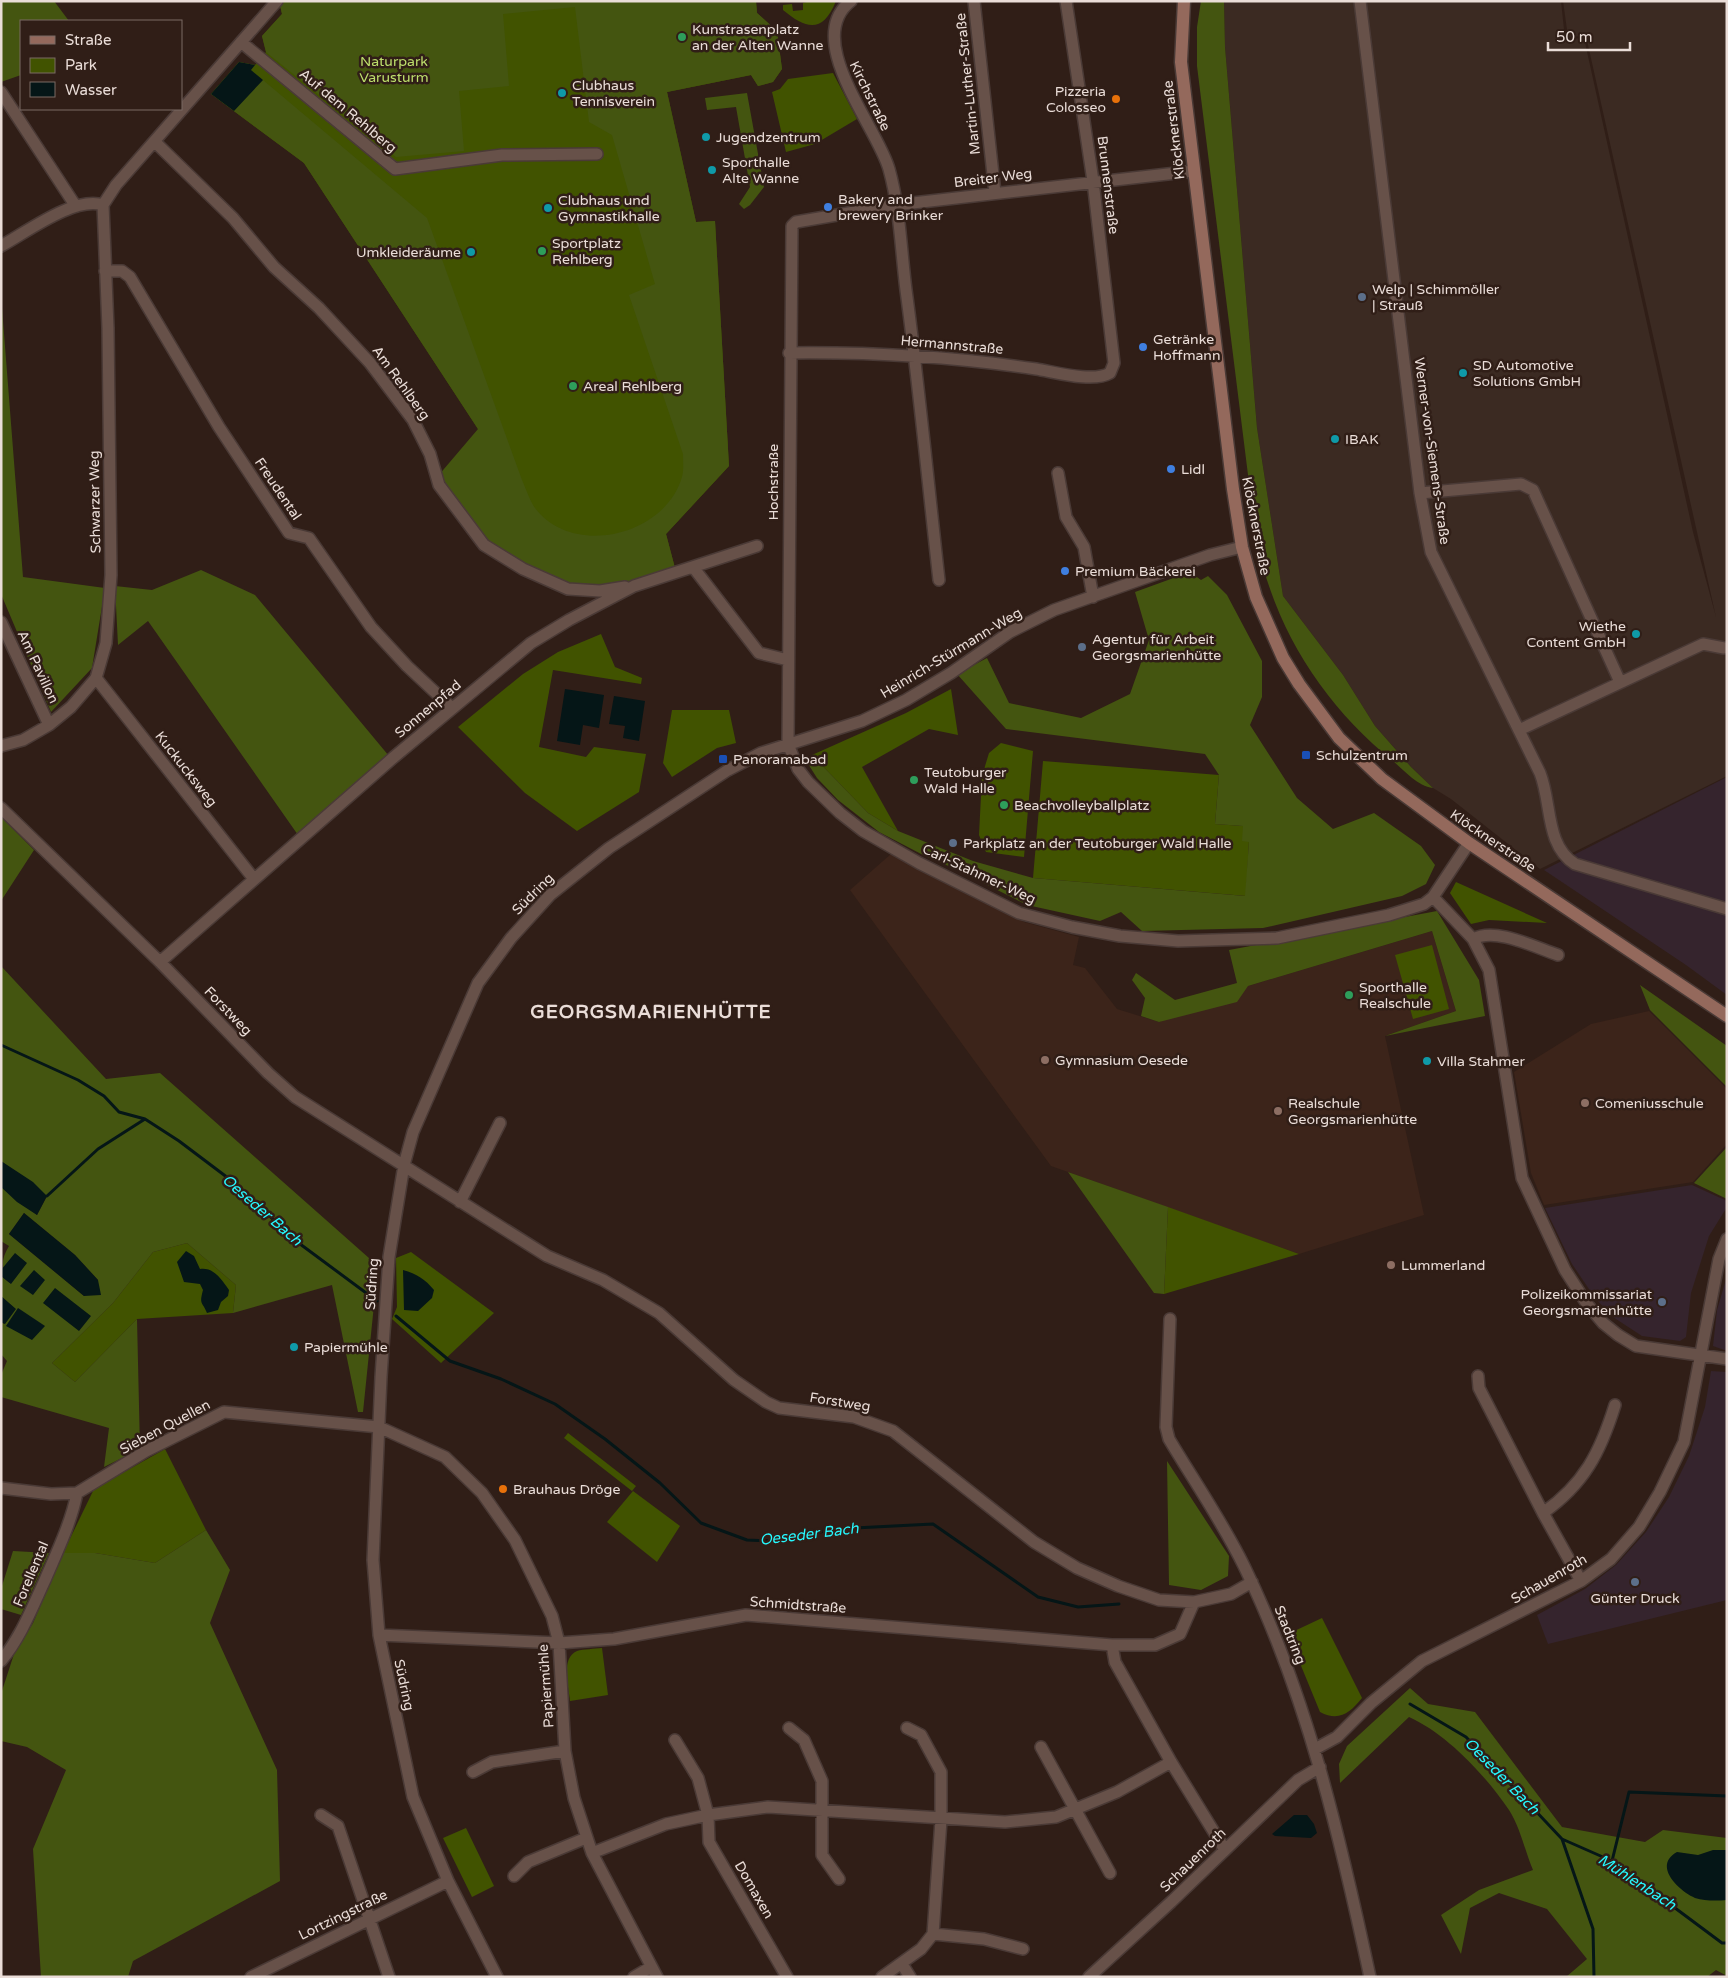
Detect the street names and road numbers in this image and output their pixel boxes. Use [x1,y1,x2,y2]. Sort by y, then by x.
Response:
street label: Martin-Luther-Straße [952,12,984,156]
street label: Kirchstraße [846,58,894,134]
street label: Auf dem Rehlberg [296,65,400,157]
street label: Klöcknerstraße [1159,79,1189,181]
street label: Brunnenstraße [1094,135,1122,235]
street label: Breiter Weg [953,165,1033,191]
street label: Hermannstraße [900,332,1004,358]
street label: Am Rehlberg [368,343,434,423]
street label: Werner-von-Siemens-Straße [1410,356,1454,546]
street label: Hochstraße [765,444,782,520]
street label: Schwarzer Weg [86,450,104,554]
street label: Freudental [251,455,305,523]
street label: Klöcknerstraße [1238,475,1274,577]
street label: Heinrich-Stürmann-Weg [877,604,1025,702]
street label: Am Pavillon [14,628,62,706]
street label: Sonnenpfad [391,676,465,742]
street label: Kuckucksweg [151,728,221,810]
street label: Klöcknerstraße [1447,806,1539,876]
street label: Carl-Stahmer-Weg [920,840,1038,908]
street label: Südring [509,870,557,918]
street label: Forstweg [201,983,255,1039]
street label: Südring [362,1257,382,1311]
street label: Forstweg [808,1389,872,1415]
street label: Sieben Quellen [117,1396,213,1458]
street label: Forellental [10,1539,52,1609]
street label: Schauenroth [1508,1550,1590,1608]
street label: Schmidtstraße [749,1593,847,1617]
street label: Stadtring [1271,1603,1309,1667]
street label: Papiermühle [535,1644,557,1728]
street label: Südring [390,1658,418,1712]
street label: Schauenroth [1157,1824,1229,1896]
street label: Domaxen [731,1858,777,1922]
street label: Lortzingstraße [296,1886,390,1944]

